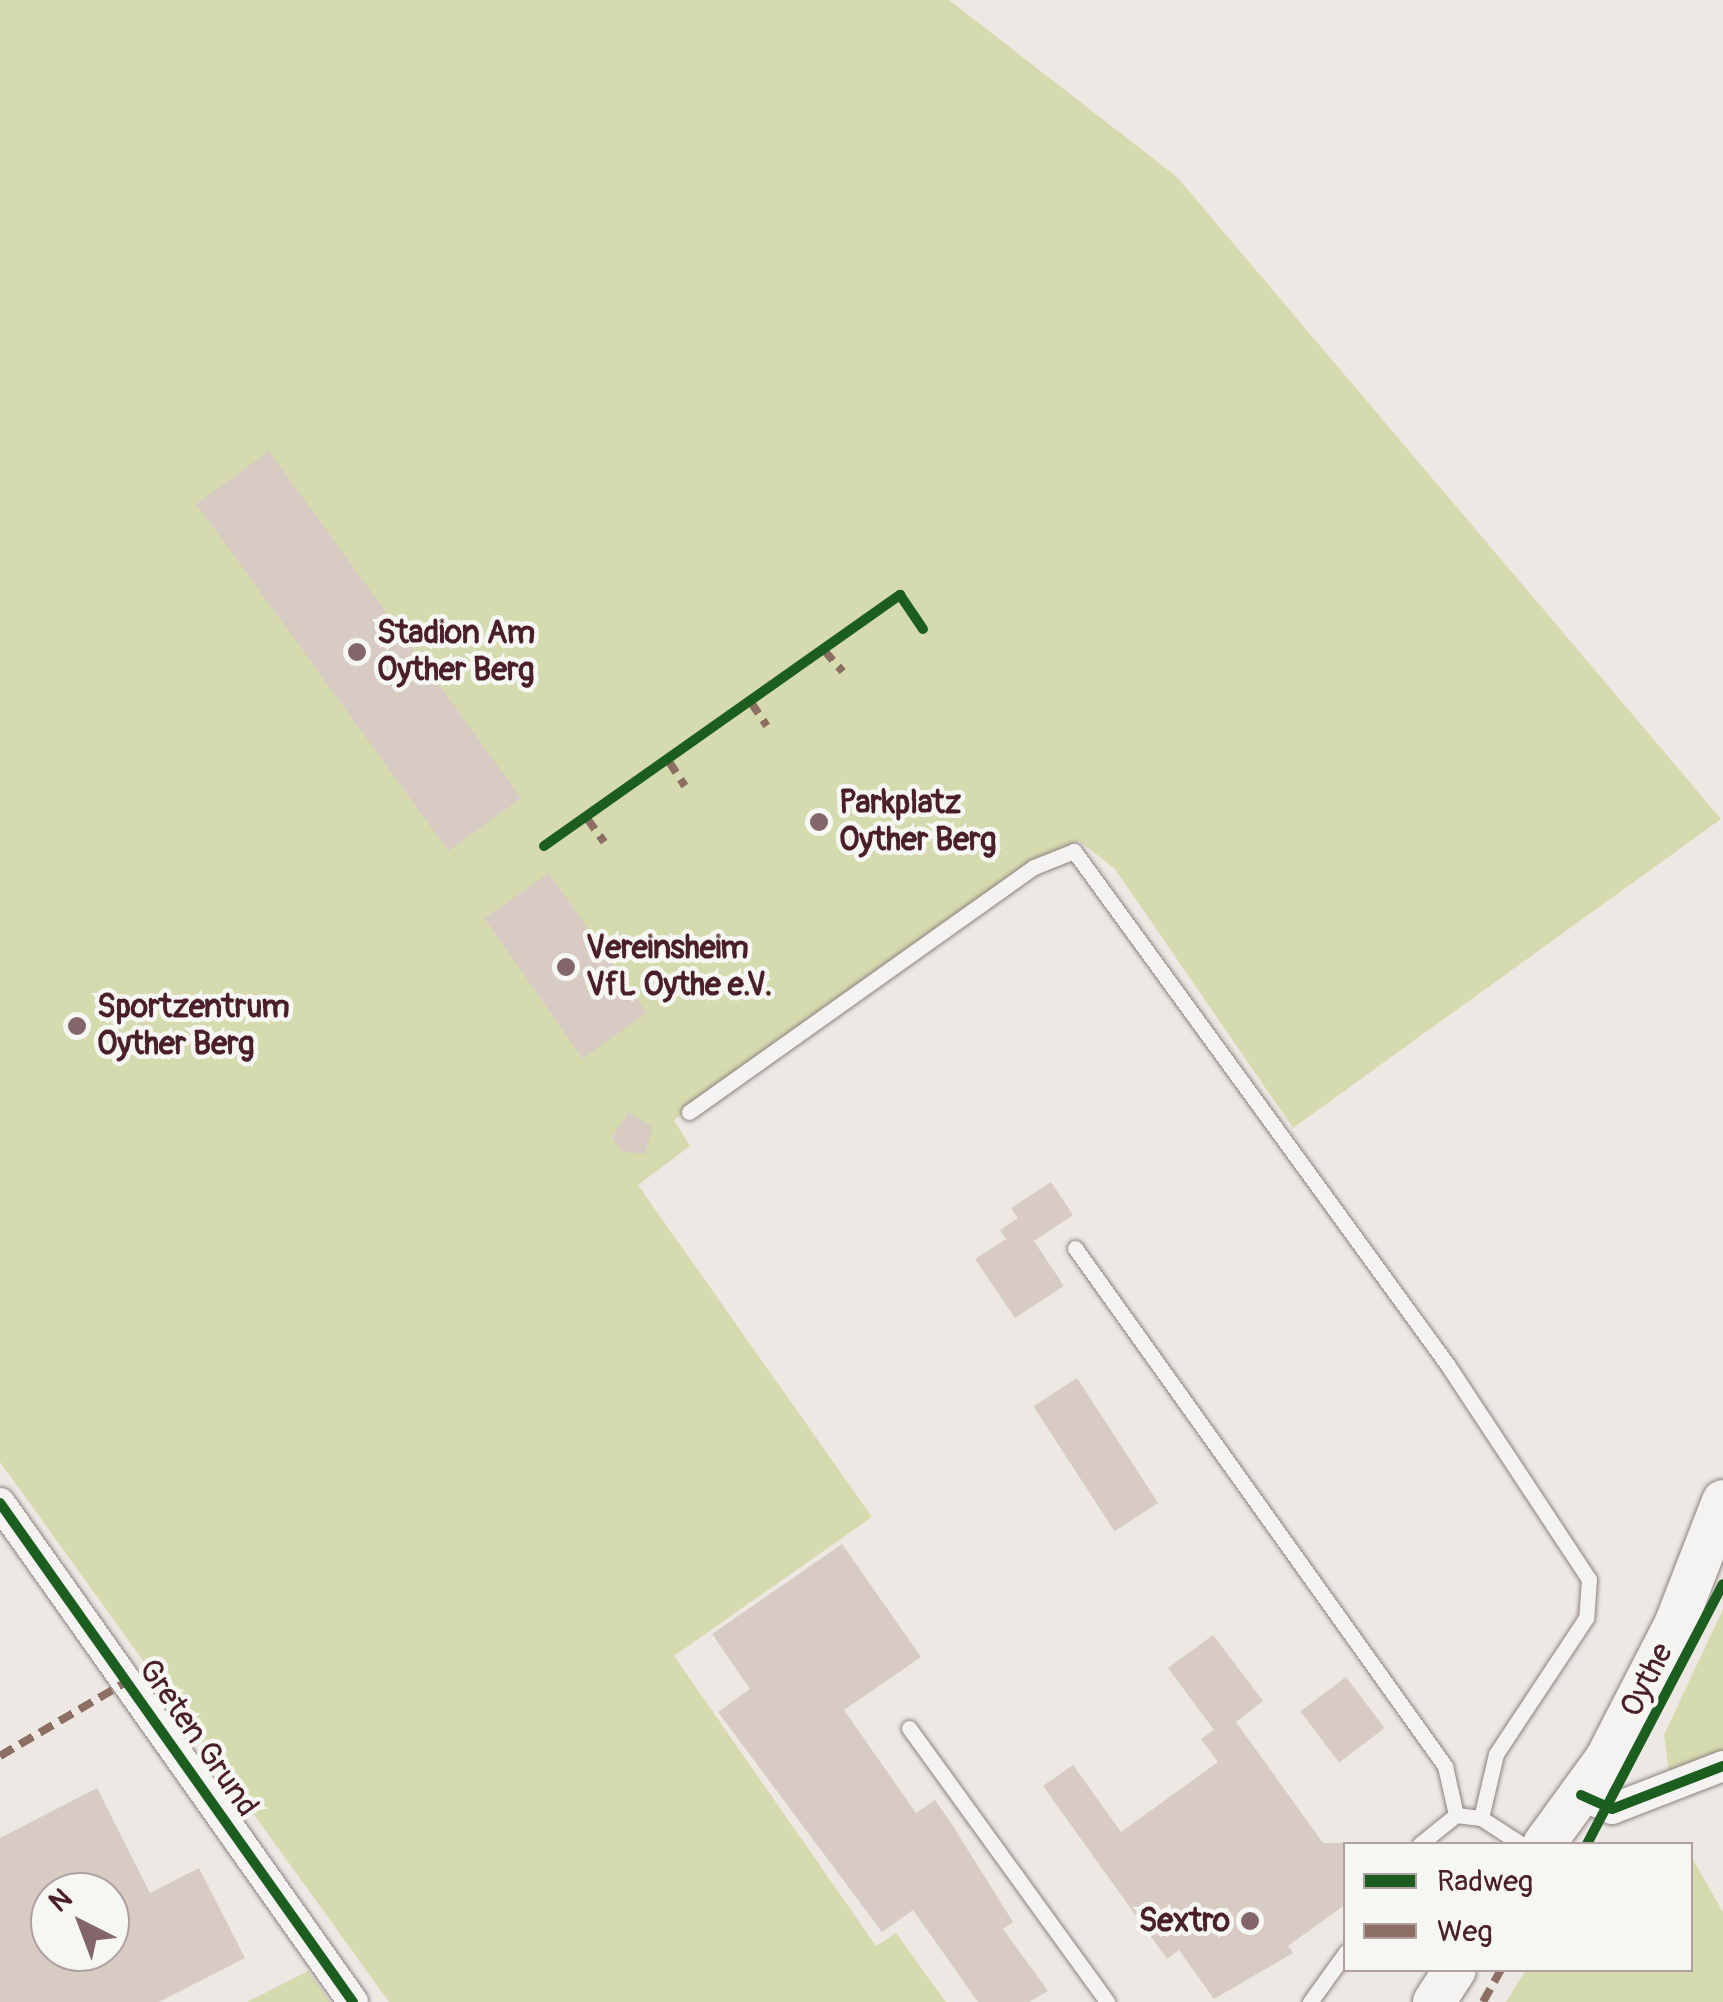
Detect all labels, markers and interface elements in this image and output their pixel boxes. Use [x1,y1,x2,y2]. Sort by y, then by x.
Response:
place label: Stadion Am Oyther Berg [377,615,535,690]
marker: Stadion Am Oyther Berg [346,641,368,663]
place label: Parkplatz Oyther Berg [839,785,996,860]
marker: Parkplatz Oyther Berg [808,811,830,833]
place label: Vereinsheim VfL Oythe e.V. [586,930,772,1005]
marker: Vereinsheim VfL Oythe e.V. [555,956,577,978]
place label: Sportzentrum Oyther Berg [97,989,290,1064]
marker: Sportzentrum Oyther Berg [66,1015,88,1037]
street label: Oythe [1612,1637,1682,1723]
street label: Greten Grund [130,1652,266,1824]
legend [1343,1842,1693,1972]
text: Radweg [1437,1863,1533,1900]
north arrow [30,1872,130,1972]
text: N [42,1881,80,1920]
place label: Sextro [1139,1902,1230,1940]
marker: Sextro [1239,1910,1261,1932]
text: Weg [1437,1913,1493,1950]

